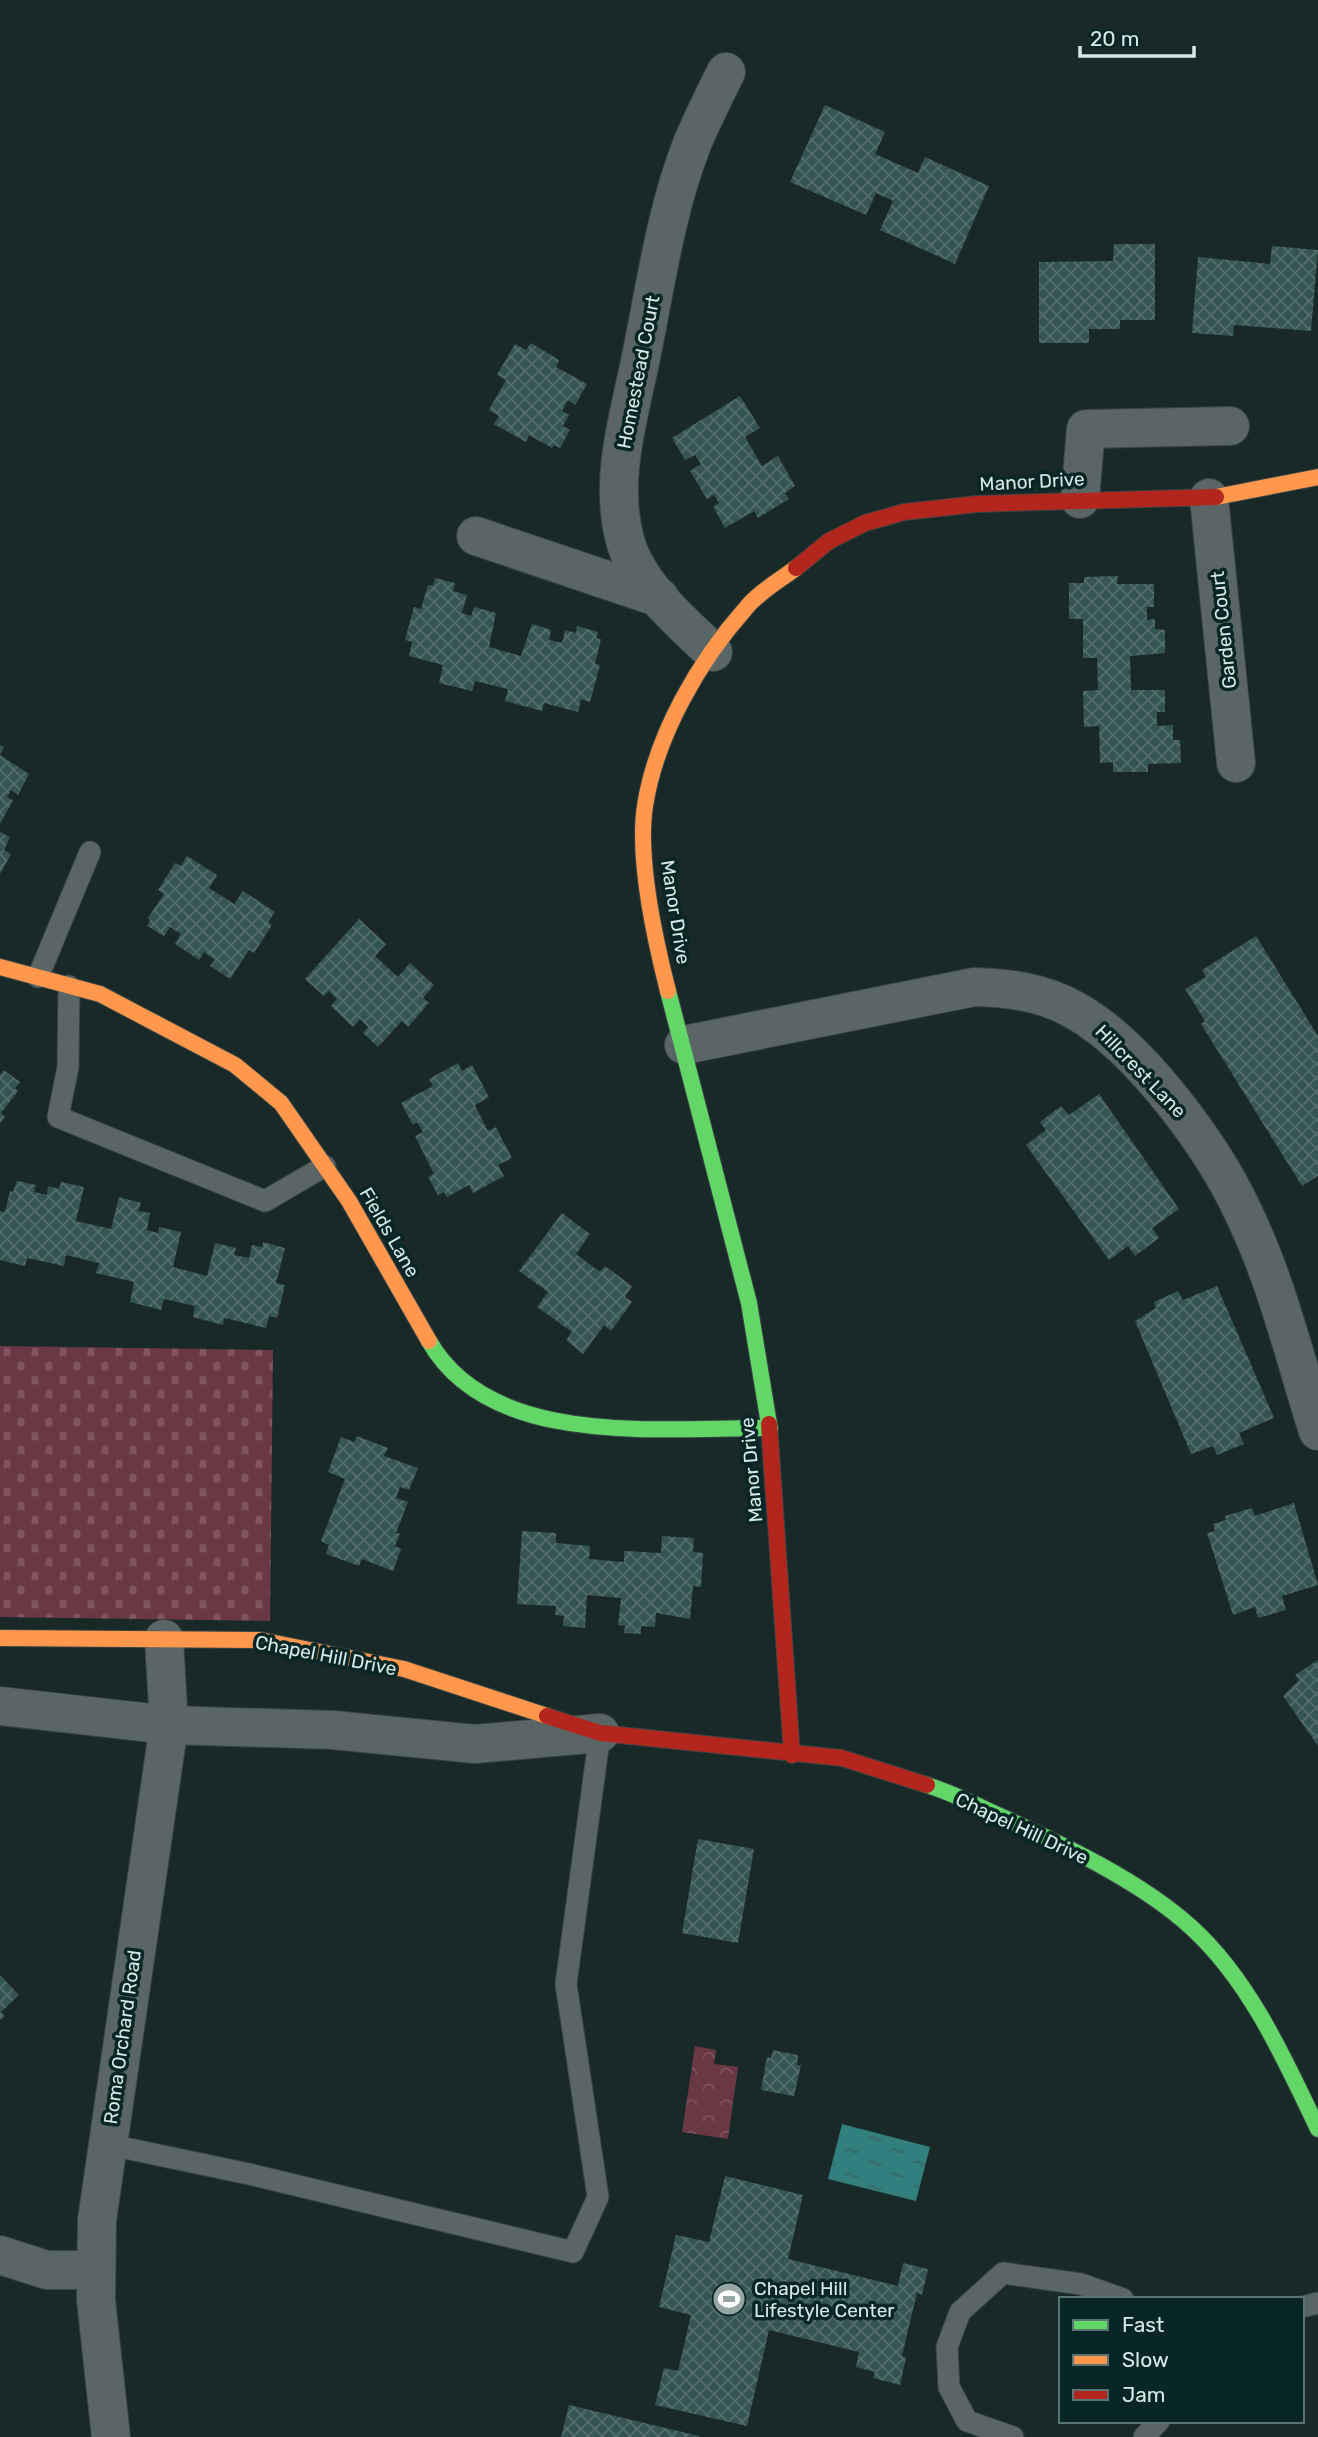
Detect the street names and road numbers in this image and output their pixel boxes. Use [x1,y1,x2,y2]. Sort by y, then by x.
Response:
street label: Homestead Court [612,293,665,451]
street label: Manor Drive [979,467,1085,496]
street label: Garden Court [1206,569,1241,690]
street label: Manor Drive [656,858,695,966]
street label: Hillcrest Lane [1090,1020,1191,1123]
street label: Fields Lane [355,1183,425,1281]
street label: Manor Drive [735,1417,768,1523]
street label: Chapel Hill Drive [253,1630,399,1680]
street label: Chapel Hill Drive [952,1788,1092,1869]
street label: Roma Orchard Road [99,1948,146,2126]

